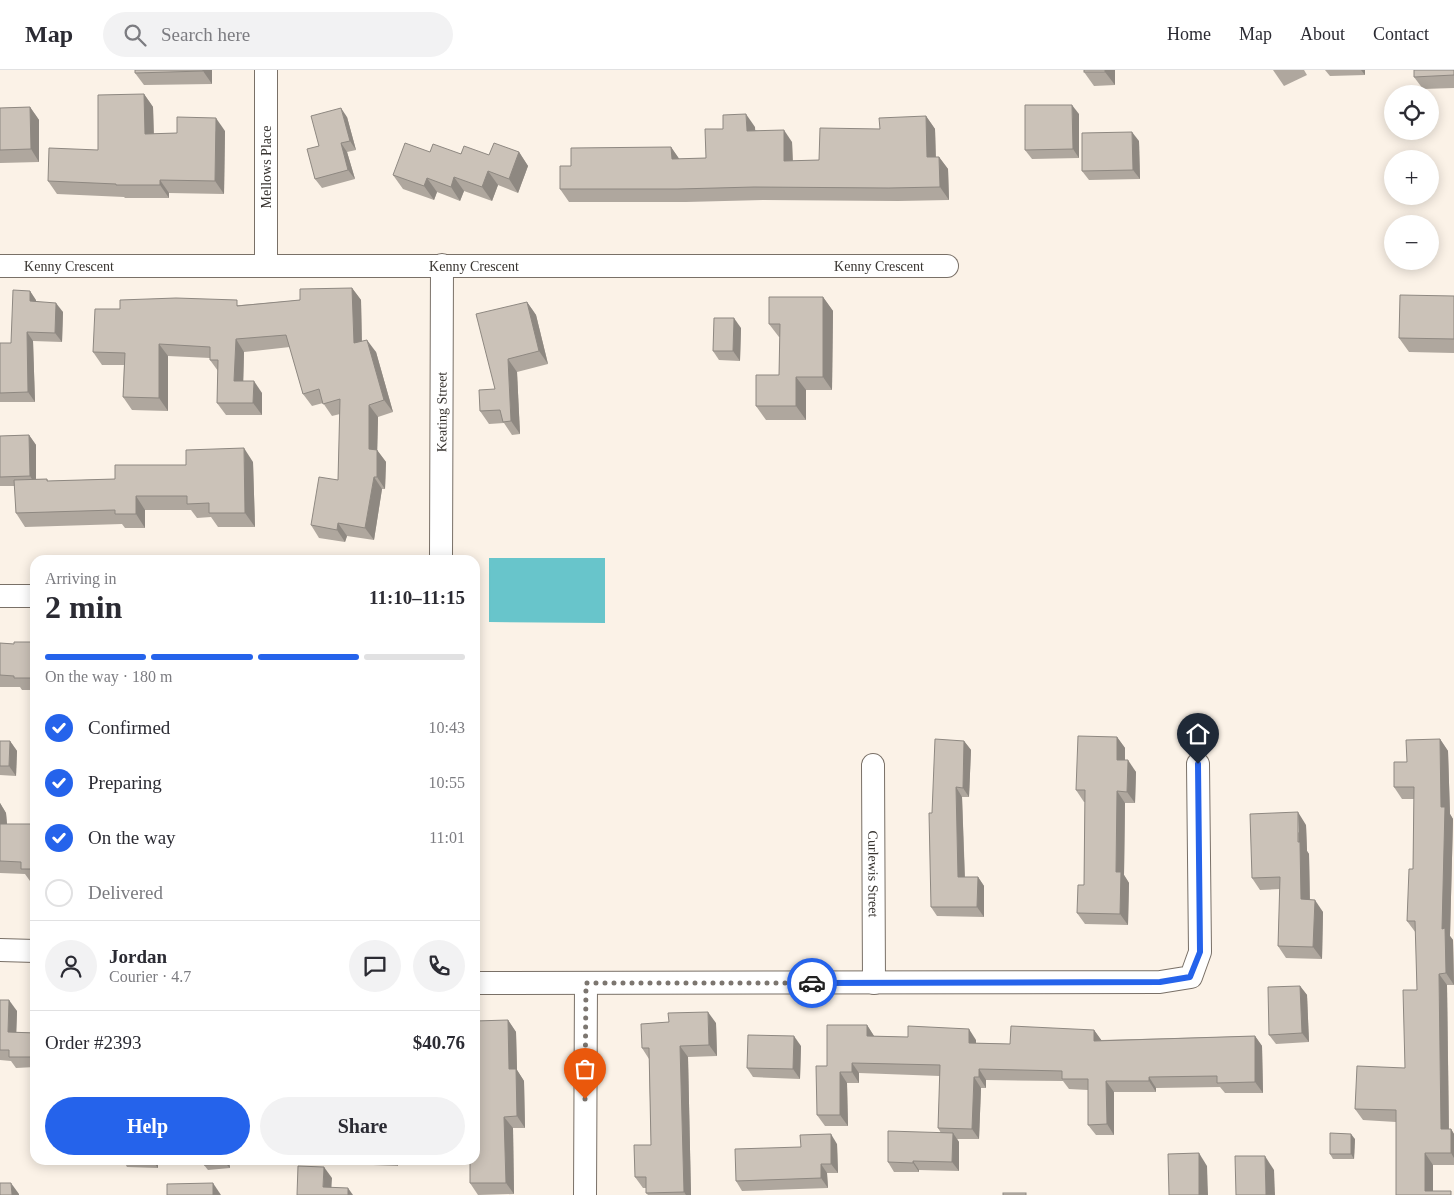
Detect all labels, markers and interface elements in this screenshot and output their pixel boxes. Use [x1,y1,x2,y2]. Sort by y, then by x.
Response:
search box [103,12,453,57]
text: Map [25,21,73,47]
icon: search [121,21,149,49]
text: Search here [161,24,250,45]
text: Home [1167,24,1211,44]
text: Map [1239,24,1272,44]
text: About [1300,24,1345,44]
text: Contact [1373,24,1429,44]
map controls [1384,85,1439,270]
button: locate [1384,85,1439,140]
street label: Mellows Place [259,126,274,208]
button: + [1384,150,1439,205]
button: − [1384,215,1439,270]
street label: Kenny Crescent [24,259,114,274]
street label: Kenny Crescent [429,259,519,274]
street label: Kenny Crescent [834,259,924,274]
street label: Keating Street [434,372,449,452]
text: Arriving in [45,570,117,587]
text: 11:10–11:15 [369,587,465,608]
text: 2 min [45,589,122,625]
text: On the way · 180 m [45,668,173,685]
pin [1177,713,1219,764]
icon: check [45,714,73,742]
text: Confirmed [88,717,170,738]
text: 10:43 [429,719,465,736]
icon: home [1184,720,1212,748]
icon: check [45,769,73,797]
text: Preparing [88,772,162,793]
text: 10:55 [429,774,465,791]
icon: check [45,824,73,852]
text: On the way [88,827,176,848]
text: 11:01 [429,829,465,846]
street label: Curlewis Street [866,831,881,918]
text: Delivered [88,882,163,903]
button: person [45,940,97,992]
button: chat [349,940,401,992]
button: phone [413,940,465,992]
text: Jordan [109,946,167,967]
courier [787,958,837,1008]
text: Courier · 4.7 [109,968,191,985]
icon: car [798,969,826,997]
text: Order #2393 [45,1032,142,1053]
text: $40.76 [413,1032,465,1053]
pin [564,1048,606,1099]
icon: bag [571,1055,599,1083]
button: Help [45,1097,250,1155]
button: Share [260,1097,465,1155]

